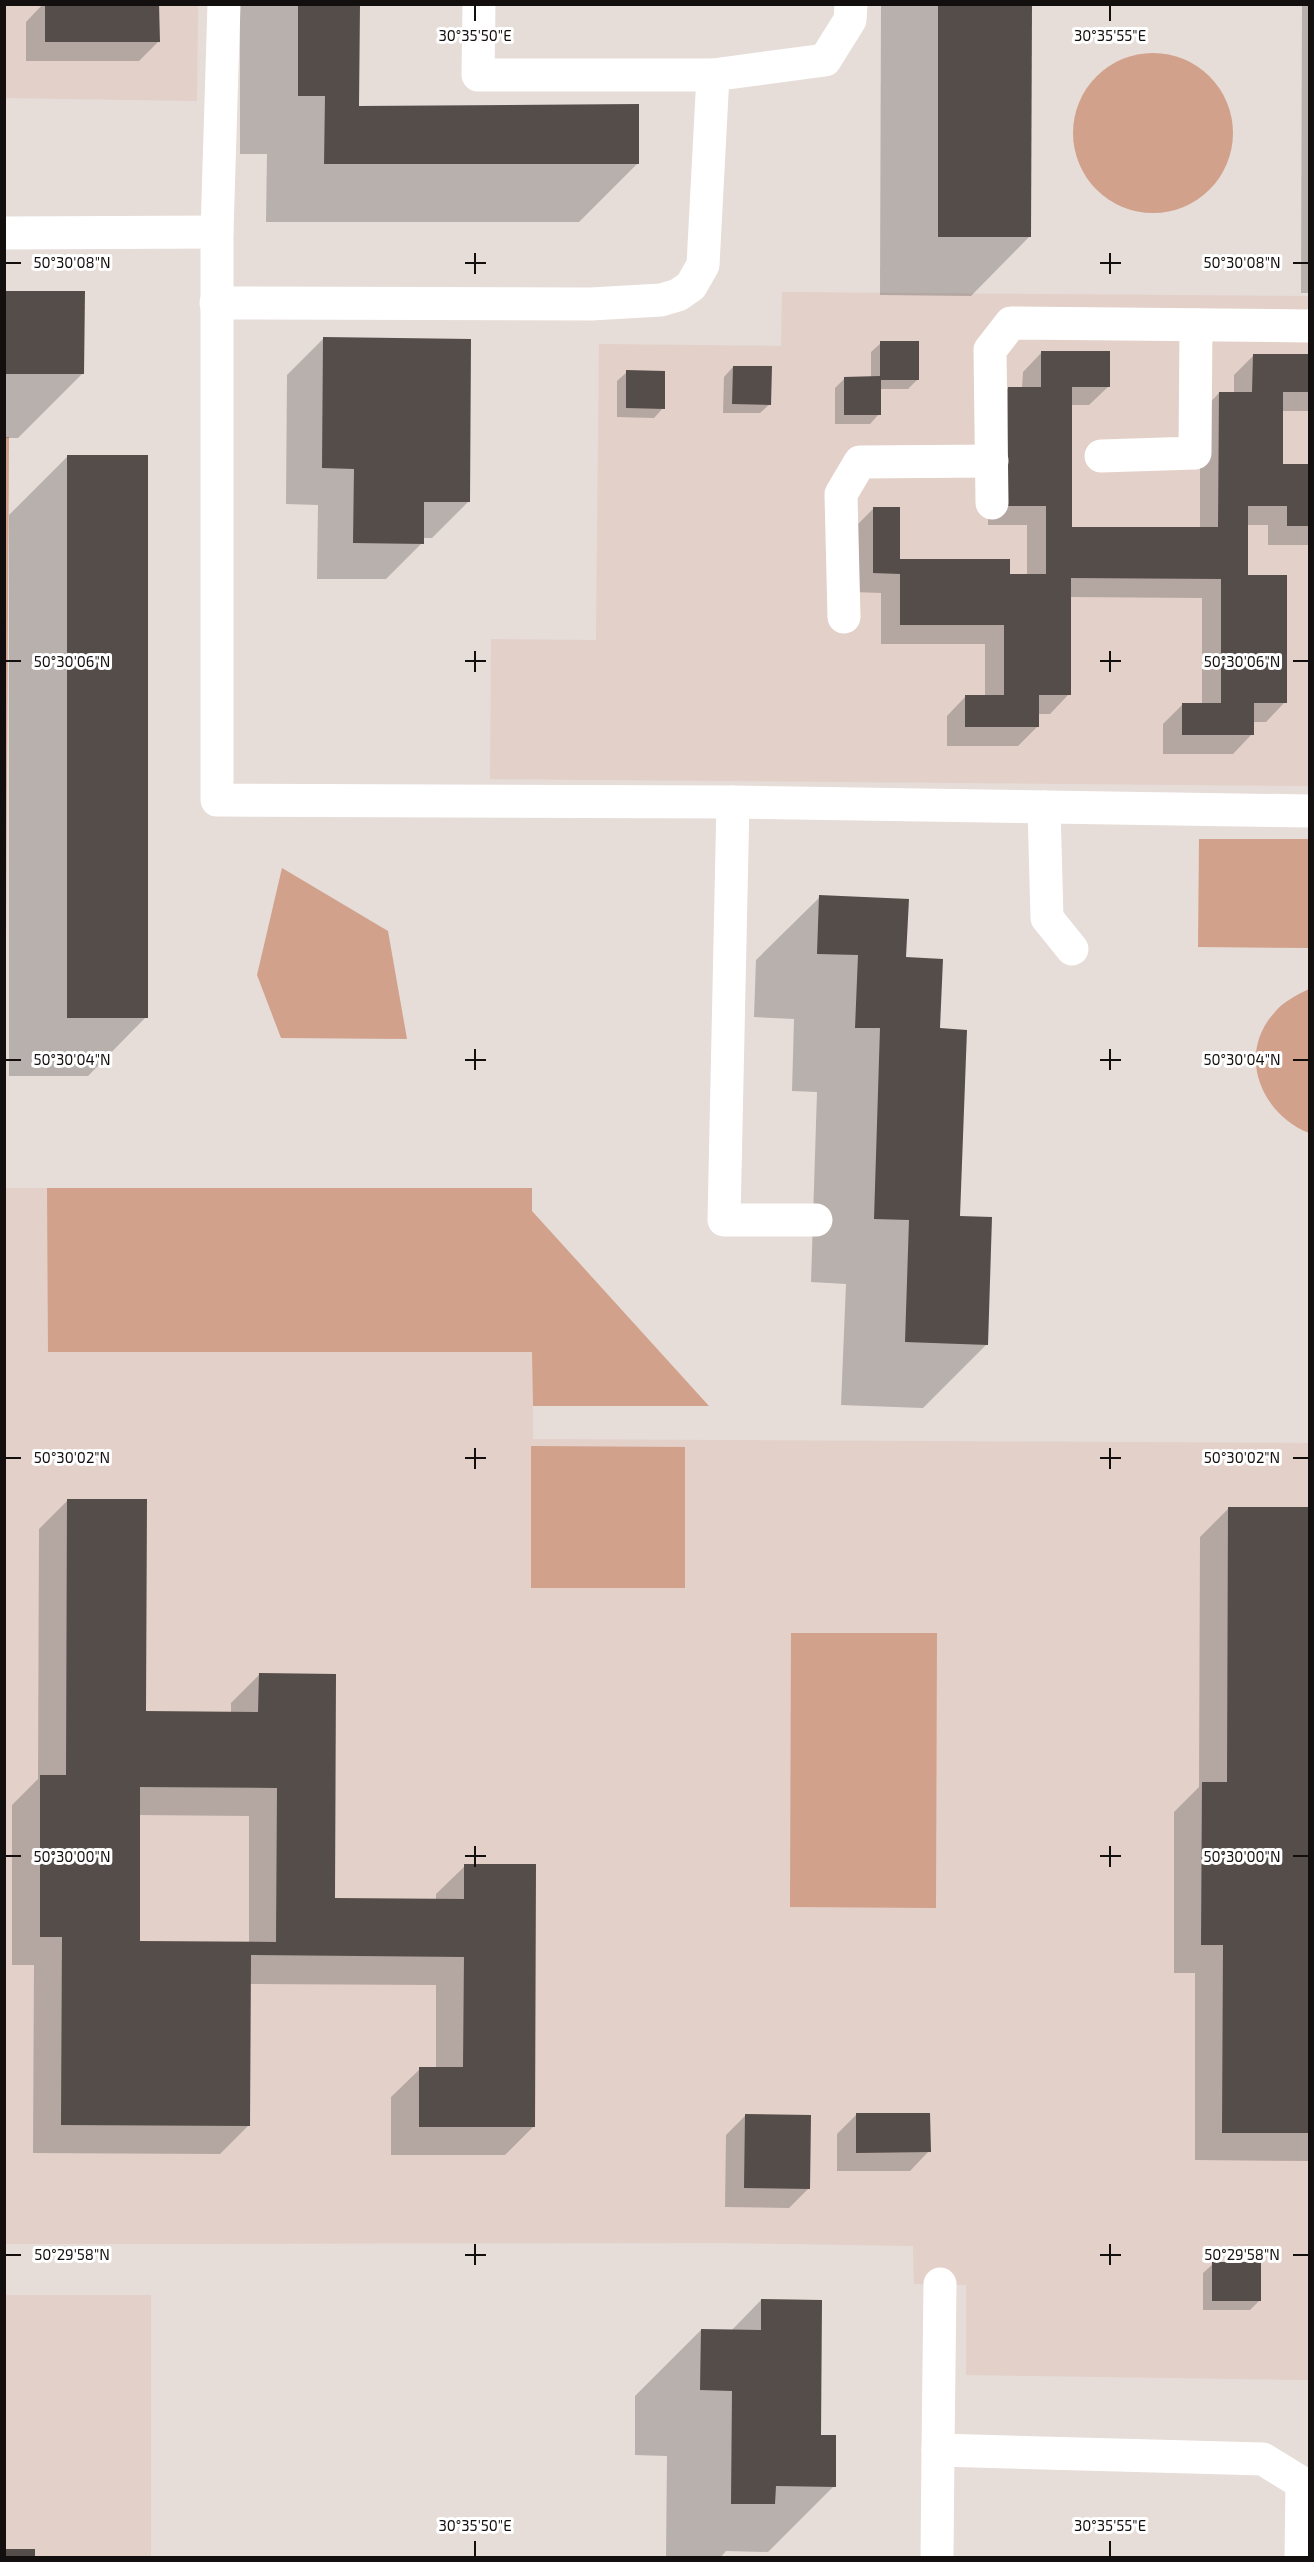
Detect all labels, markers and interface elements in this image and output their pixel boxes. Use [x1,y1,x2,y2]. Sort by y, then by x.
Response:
text: 30°35'50"E [438,26,512,44]
text: 30°35'55"E [1074,26,1146,44]
text: 50°30'08"N [33,253,111,271]
text: 50°30'08"N [1203,253,1281,271]
text: 50°30'06"N [34,652,110,670]
text: 50°30'06"N [1204,652,1280,670]
text: 50°30'04"N [33,1050,111,1068]
text: 50°30'04"N [1203,1050,1281,1068]
text: 50°30'02"N [34,1448,110,1466]
text: 50°30'02"N [1204,1448,1280,1466]
text: 50°30'00"N [33,1847,111,1865]
text: 50°30'00"N [1203,1847,1281,1865]
text: 50°29'58"N [34,2245,110,2263]
text: 50°29'58"N [1204,2245,1280,2263]
text: 30°35'50"E [438,2516,512,2534]
text: 30°35'55"E [1074,2516,1146,2534]

